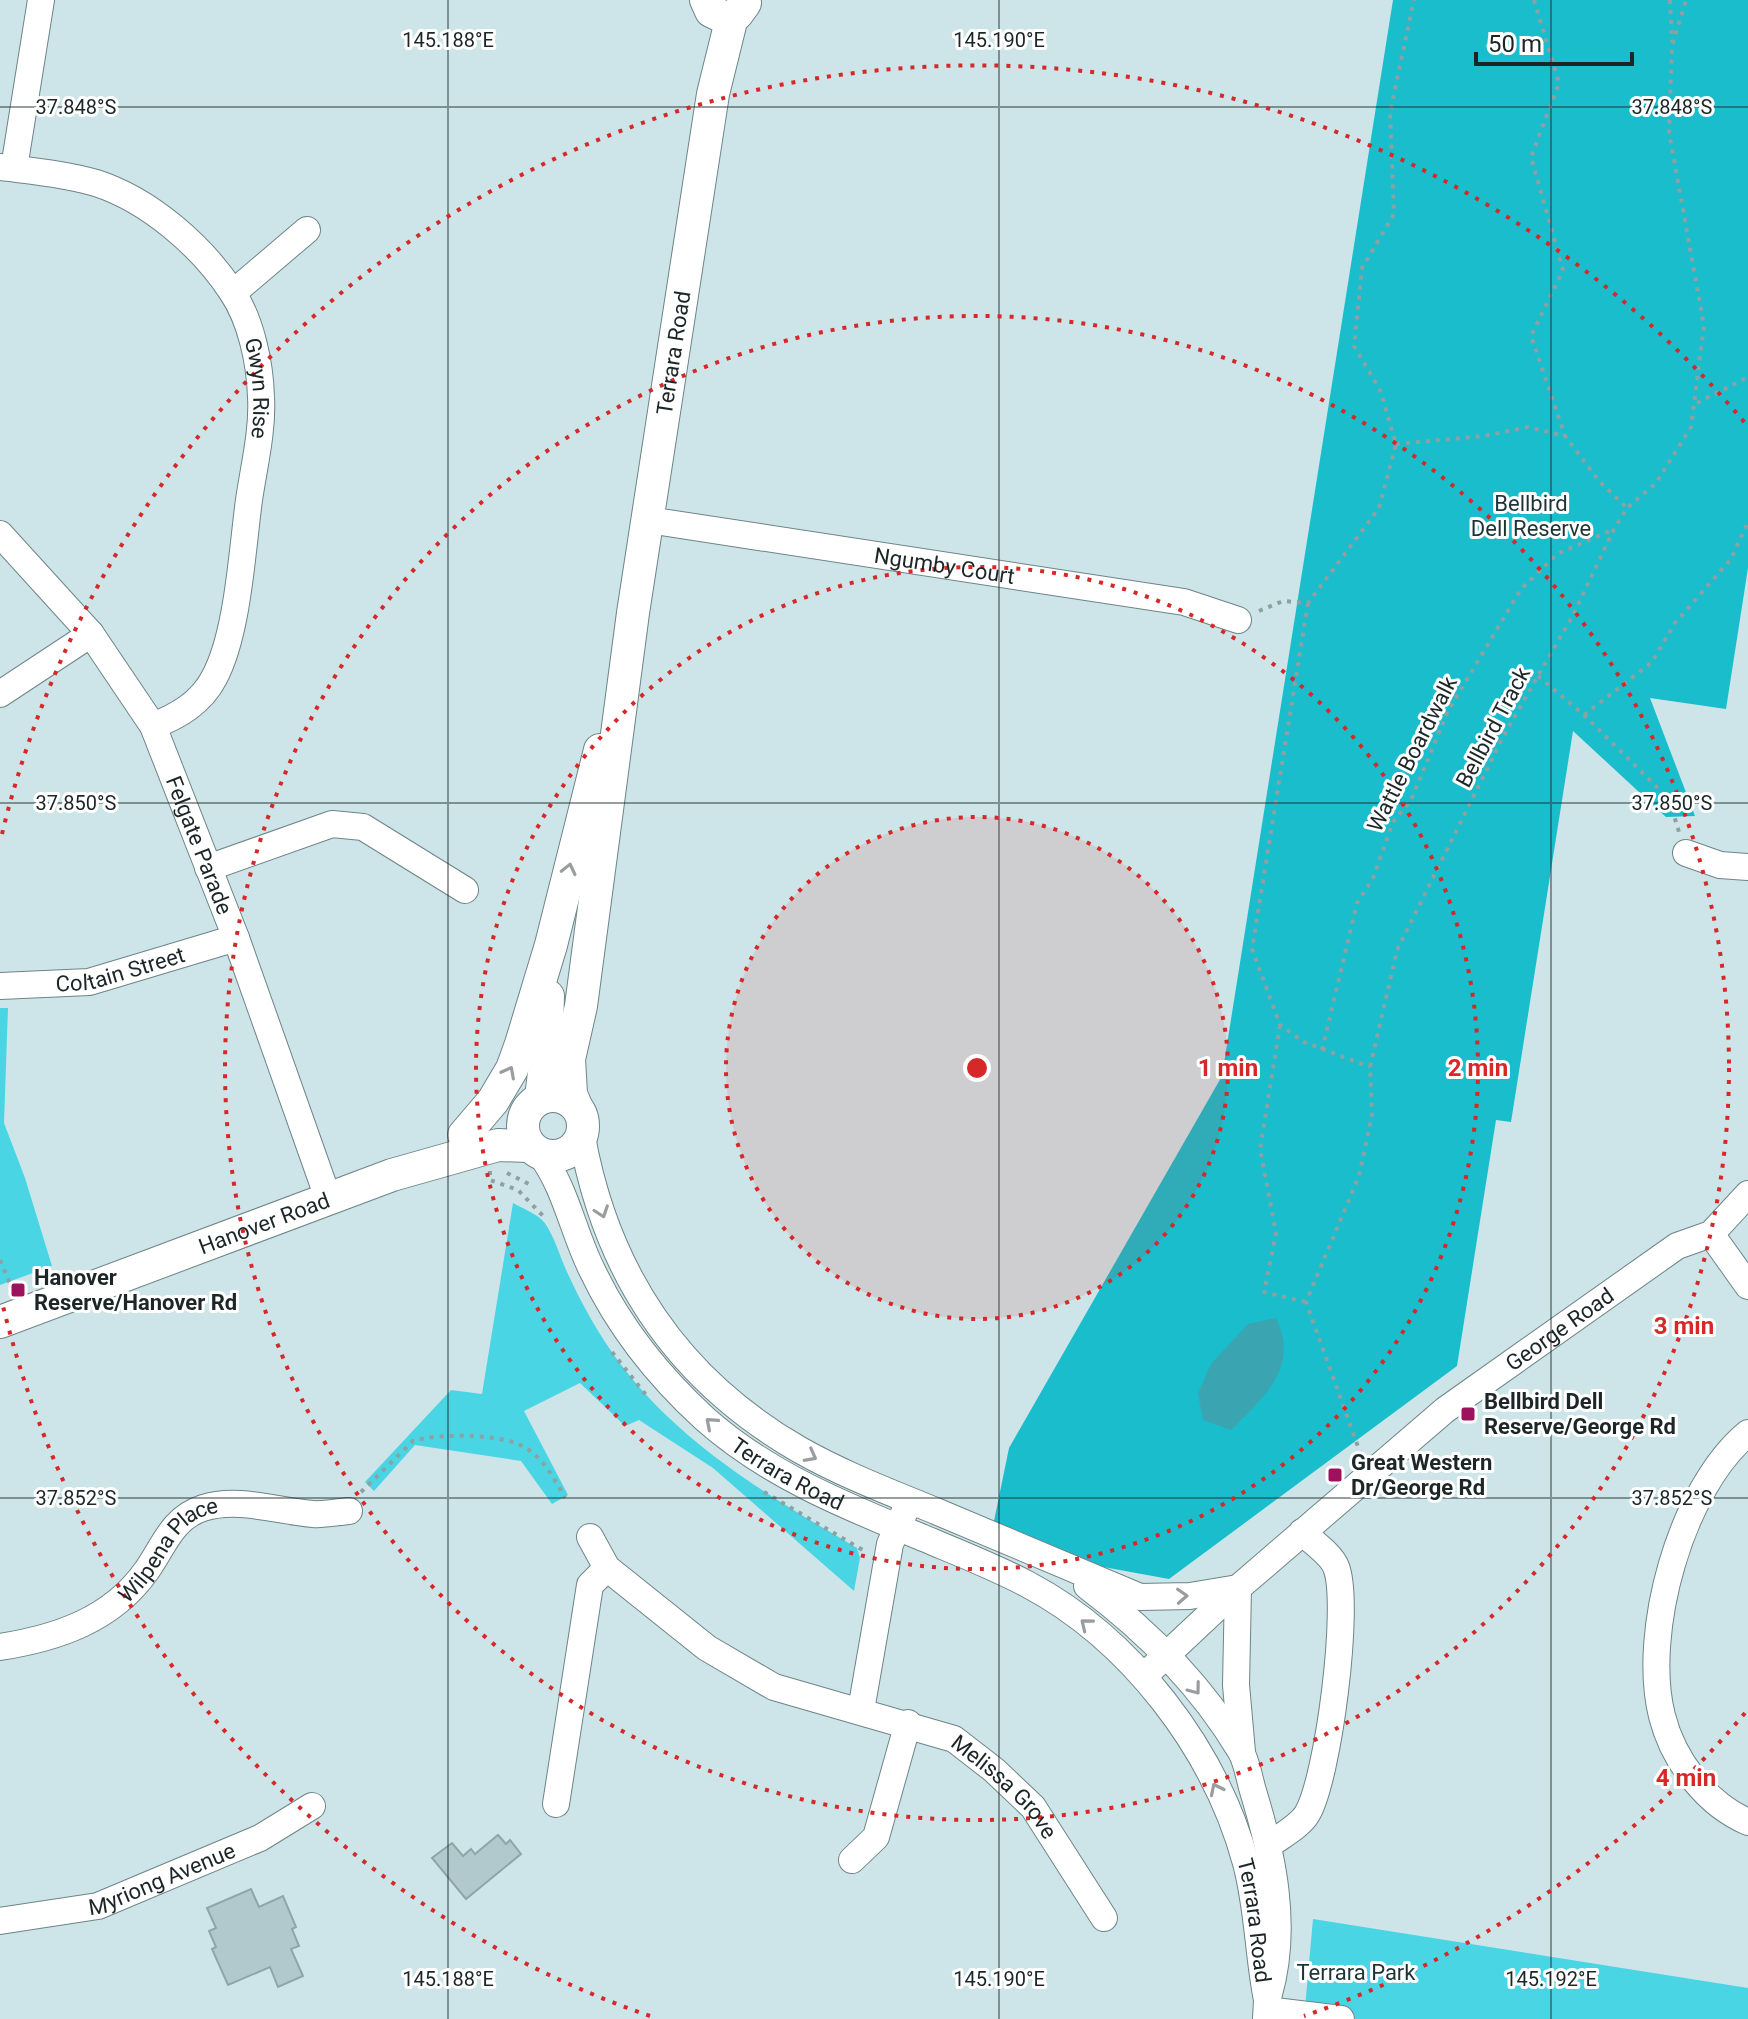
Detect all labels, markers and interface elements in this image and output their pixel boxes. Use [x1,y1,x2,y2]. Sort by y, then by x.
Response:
scale bar [1476,16,1632,66]
text: 145.188°E [402,28,494,52]
text: 145.190°E [953,28,1045,52]
text: 50 m [1488,30,1542,58]
text: 37.848°S [36,95,117,119]
text: 37.848°S [1632,95,1713,119]
street label: Terrara Road [651,289,695,417]
street label: Gwyn Rise [240,335,274,440]
park label: Bellbird Dell Reserve [1471,491,1591,541]
street label: Ngumby Court [873,542,1017,588]
street label: Bellbird Track [1451,662,1536,791]
street label: Wattle Boardwalk [1362,671,1462,836]
street label: Felgate Parade [161,772,238,918]
text: 37.850°S [36,791,117,815]
text: 37.850°S [1632,791,1713,815]
one-way arrow [560,862,577,876]
street label: Coltain Street [55,942,188,996]
centre of rings [963,1054,991,1082]
text: 1 min [1198,1054,1258,1082]
text: 2 min [1448,1054,1508,1082]
one-way arrow [500,1066,515,1080]
street label: Hanover Road [195,1187,333,1259]
one-way arrow [592,1204,609,1218]
place label: Hanover Reserve/Hanover Rd [34,1265,237,1315]
marker: Hanover Reserve/Hanover Rd [9,1281,27,1299]
street label: George Road [1501,1282,1618,1376]
text: 3 min [1654,1312,1714,1340]
place label: Bellbird Dell Reserve/George Rd [1484,1389,1676,1439]
marker: Bellbird Dell Reserve/George Rd [1459,1405,1477,1423]
one-way arrow [705,1418,720,1433]
street label: Terrara Road [727,1432,848,1515]
one-way arrow [803,1446,817,1461]
place label: Great Western Dr/George Rd [1351,1450,1492,1500]
marker: Great Western Dr/George Rd [1326,1466,1344,1484]
text: 37.852°S [36,1486,117,1510]
text: 37.852°S [1632,1486,1713,1510]
street label: Wilpena Place [113,1492,220,1607]
one-way arrow [1176,1587,1189,1604]
one-way arrow [1081,1619,1095,1634]
one-way arrow [1185,1680,1199,1695]
street label: Melissa Grove [947,1729,1062,1843]
text: 4 min [1656,1764,1716,1792]
one-way arrow [1210,1782,1225,1797]
street label: Myriong Avenue [87,1837,239,1920]
street label: Terrara Road [1233,1856,1276,1984]
park label: Terrara Park [1297,1960,1416,1985]
text: 145.188°E [402,1967,494,1991]
text: 145.190°E [953,1967,1045,1991]
text: 145.192°E [1505,1967,1597,1991]

